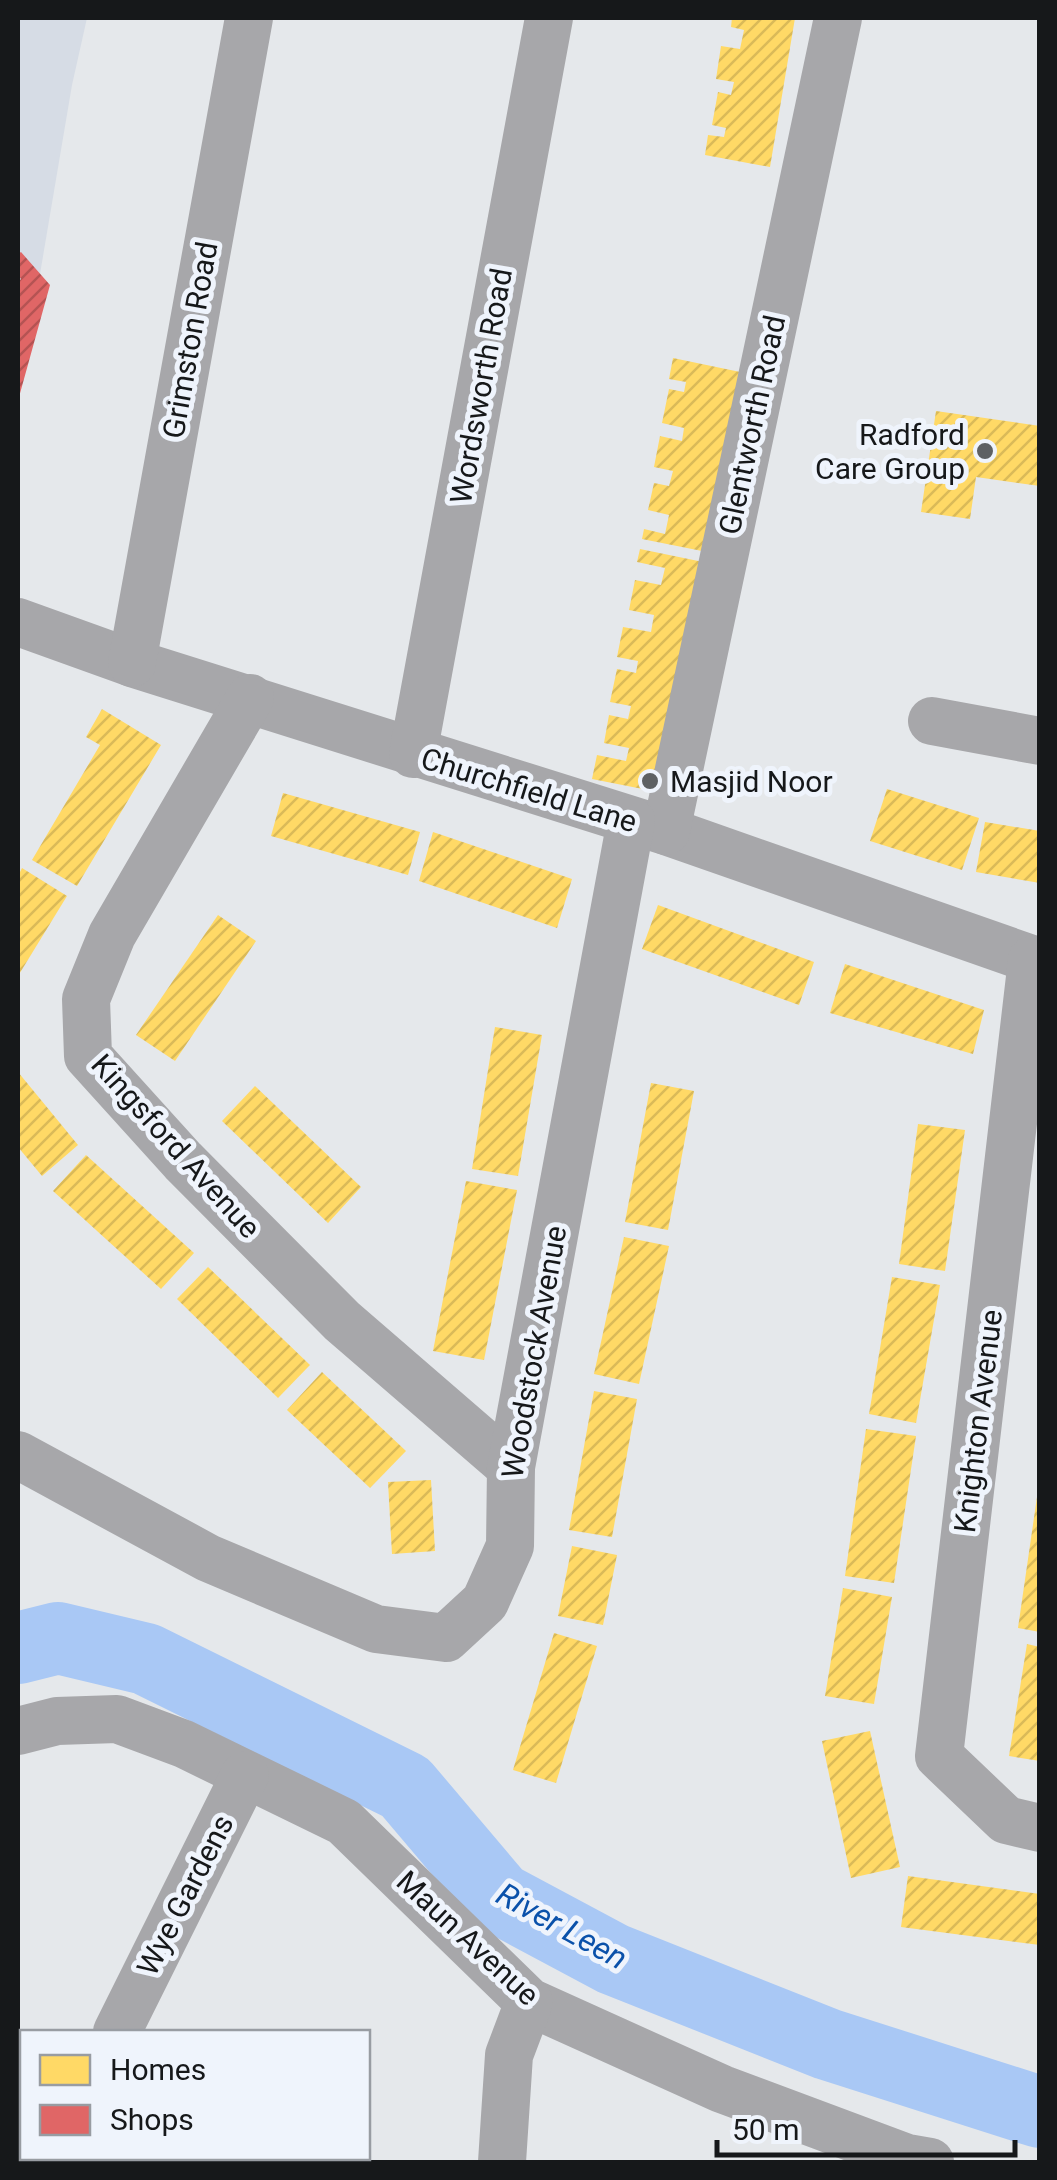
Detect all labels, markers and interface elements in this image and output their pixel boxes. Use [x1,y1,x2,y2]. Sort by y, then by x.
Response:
street label: Grimston Road [155,239,225,441]
street label: Wordsworth Road [443,265,519,507]
street label: Glentworth Road [712,312,792,538]
place label: Radford Care Group [815,417,965,486]
marker: Radford Care Group [974,440,996,462]
street label: Churchfield Lane [417,741,641,839]
place label: Masjid Noor [670,764,833,799]
marker: Masjid Noor [639,770,661,792]
street label: Kingsford Avenue [84,1047,268,1245]
street label: Woodstock Avenue [495,1223,573,1481]
street label: Knighton Avenue [947,1307,1009,1535]
street label: Wye Gardens [130,1809,240,1981]
street label: Maun Avenue [390,1863,546,2013]
water label: River Leen [490,1875,634,1977]
legend [20,2030,370,2160]
text: Homes [110,2052,206,2087]
scale bar [717,2095,1014,2157]
text: Shops [110,2102,194,2137]
text: 50 m [732,2112,799,2147]

